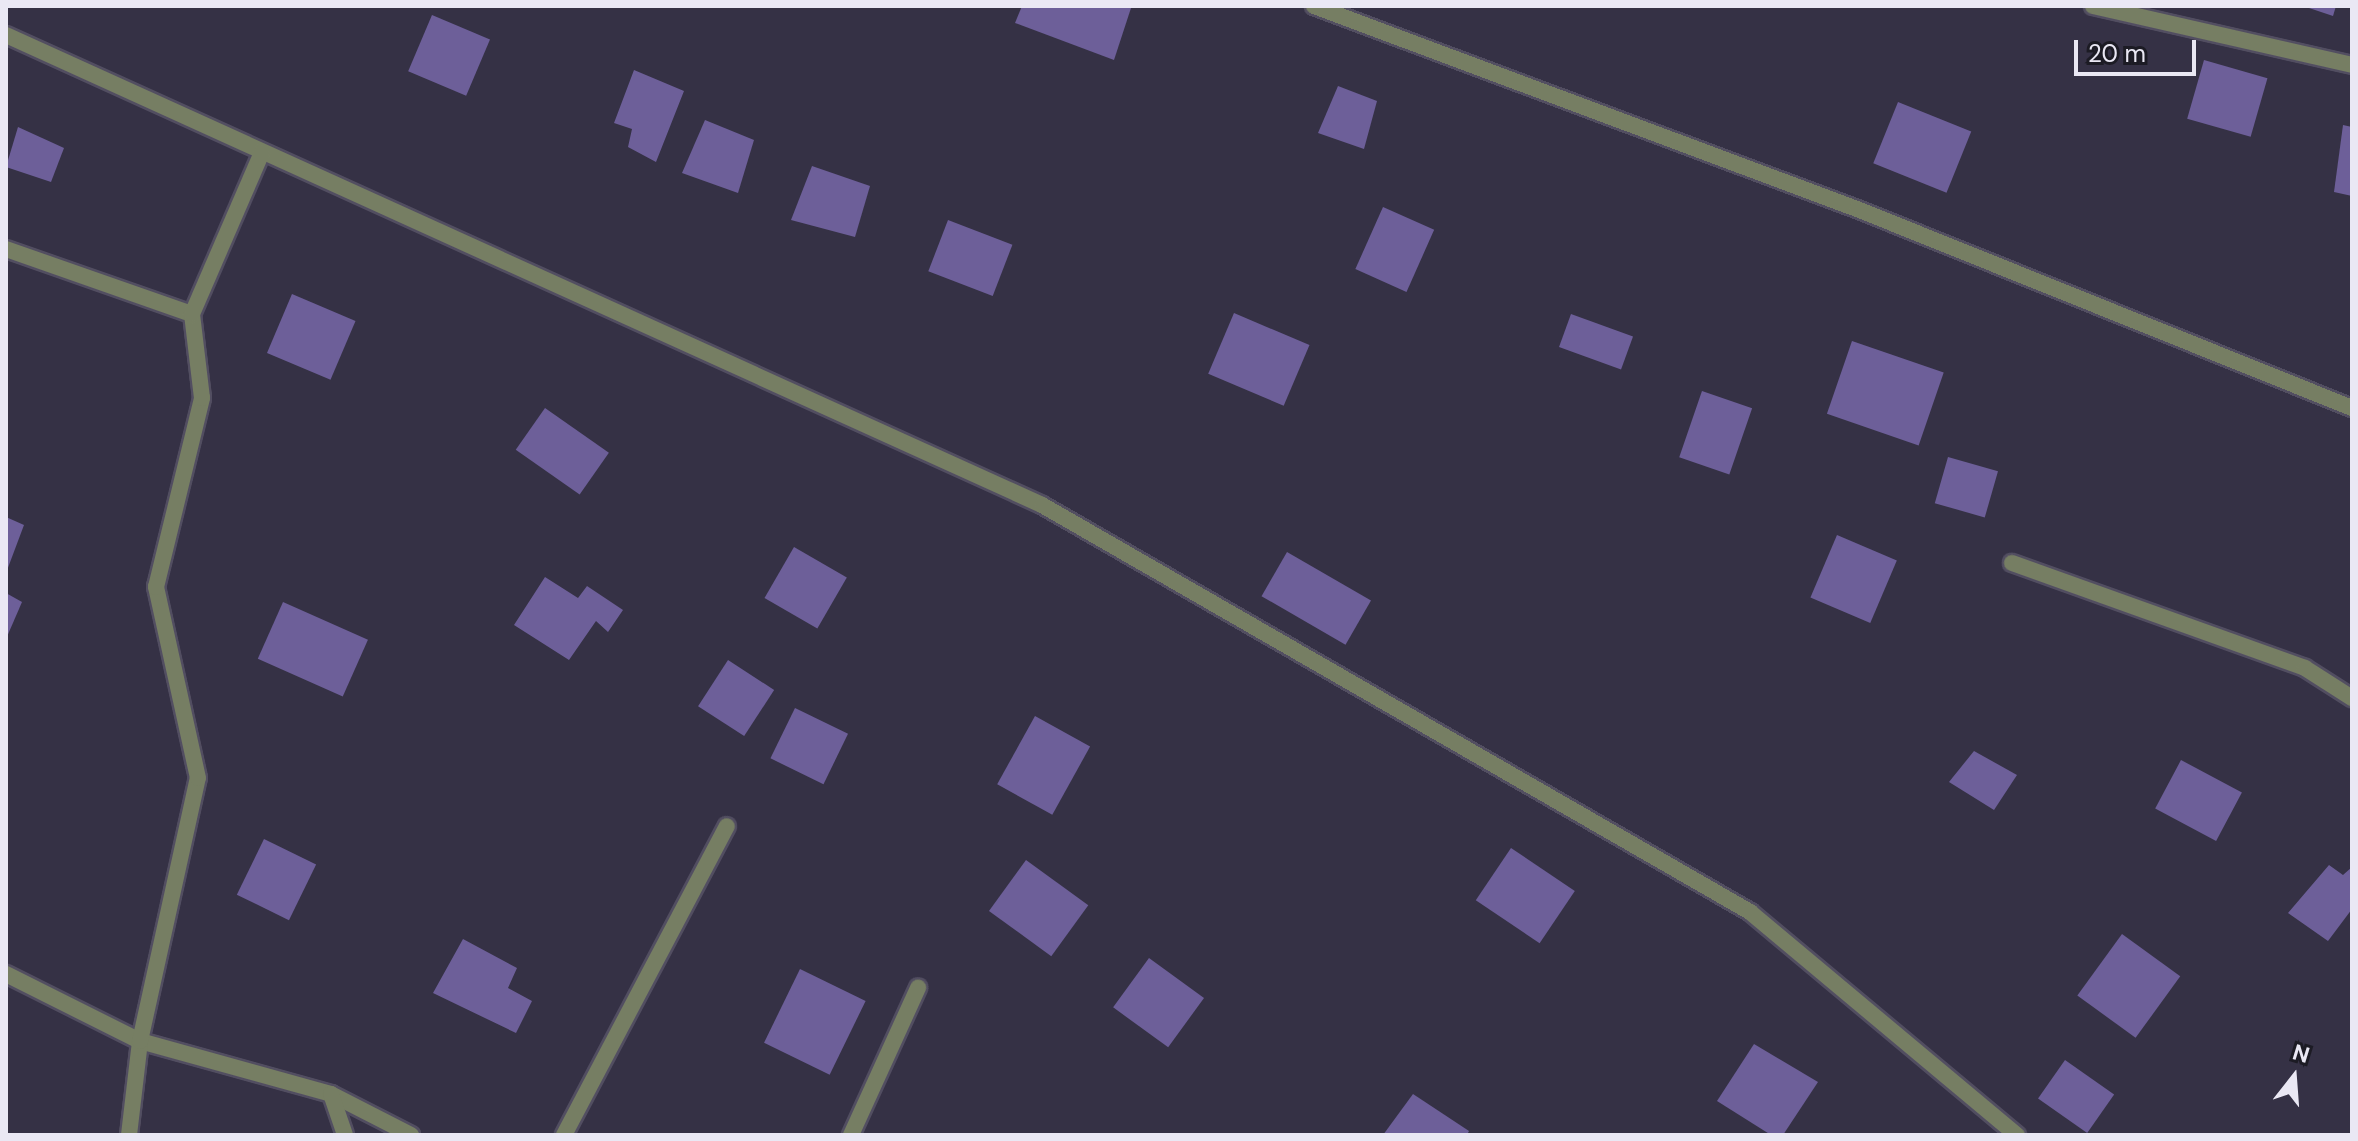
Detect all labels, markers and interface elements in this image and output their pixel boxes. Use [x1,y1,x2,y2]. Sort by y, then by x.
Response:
scale bar [2078,24,2200,74]
text: 20 m [2088,38,2146,69]
north arrow [2254,1037,2334,1117]
text: N [2289,1037,2313,1070]

